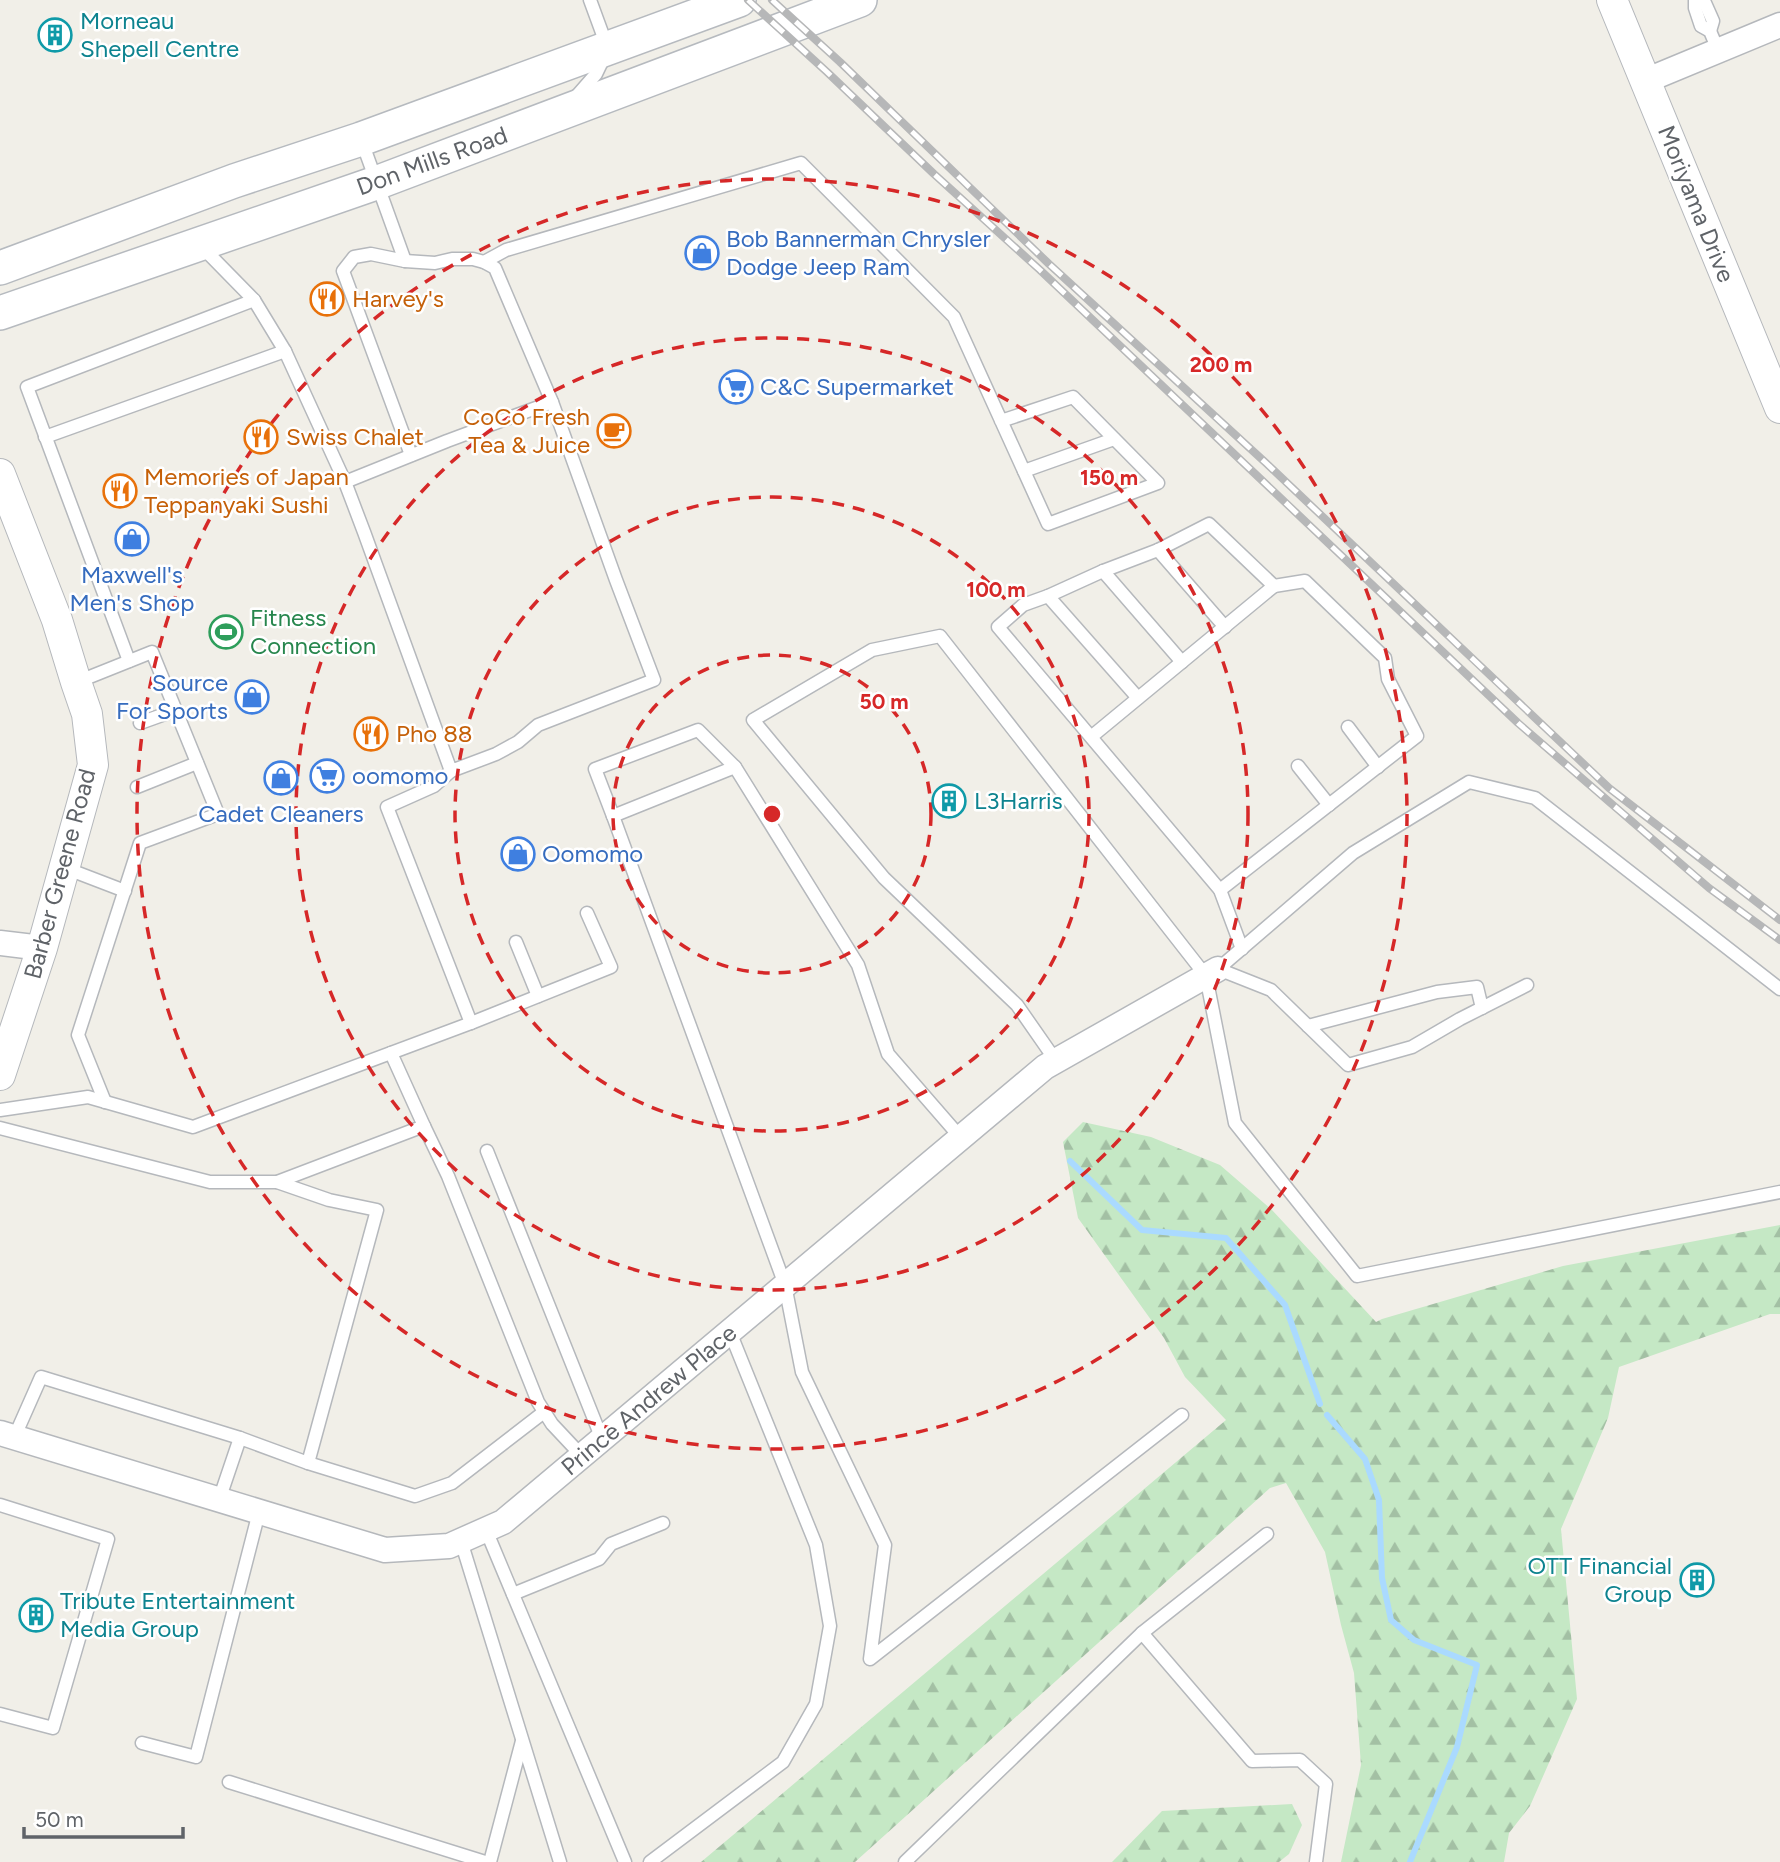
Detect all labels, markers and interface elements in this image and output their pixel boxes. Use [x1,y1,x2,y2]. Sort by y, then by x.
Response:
place label: Morneau Shepell Centre [80,6,239,63]
building icon: Morneau Shepell Centre [36,16,74,54]
street label: Don Mills Road [352,120,511,201]
street label: Moriyama Drive [1652,121,1741,286]
place label: Bob Bannerman Chrysler Dodge Jeep Ram [726,224,991,281]
shop icon: Bob Bannerman Chrysler Dodge Jeep Ram [683,234,721,272]
restaurant icon: Harvey's [308,280,346,318]
place label: Harvey's [352,284,444,313]
text: 200 m [1190,352,1252,377]
supermarket icon: C&C Supermarket [717,368,755,406]
place label: C&C Supermarket [760,372,954,401]
place label: CoCo Fresh Tea & Juice [463,402,590,459]
cafe icon: CoCo Fresh Tea & Juice [595,412,633,450]
restaurant icon: Swiss Chalet [242,418,280,456]
place label: Swiss Chalet [286,422,424,451]
place label: Memories of Japan Teppanyaki Sushi [144,462,349,519]
text: 150 m [1080,465,1138,490]
restaurant icon: Memories of Japan Teppanyaki Sushi [101,472,139,510]
shop icon: Maxwell's Men's Shop [113,520,151,558]
place label: Maxwell's Men's Shop [70,560,194,617]
text: 100 m [966,577,1026,602]
place label: Fitness Connection [250,603,376,660]
sports icon: Fitness Connection [207,613,245,651]
place label: Source For Sports [116,668,228,725]
shop icon: Source For Sports [233,678,271,716]
text: 50 m [859,689,909,714]
restaurant icon: Pho 88 [352,715,390,753]
place label: Pho 88 [396,719,473,748]
supermarket icon: oomomo [308,757,346,795]
shop icon: Cadet Cleaners [262,759,300,797]
place label: oomomo [352,761,449,790]
street label: Barber Greene Road [17,766,102,982]
building icon: L3Harris [930,782,968,820]
place label: L3Harris [974,786,1063,815]
place label: Cadet Cleaners [198,799,364,828]
centre of rings [760,802,784,826]
shop icon: Oomomo [499,835,537,873]
place label: Oomomo [542,839,643,868]
street label: Prince Andrew Place [555,1318,742,1481]
place label: OTT Financial Group [1527,1551,1672,1608]
building icon: OTT Financial Group [1678,1561,1716,1599]
place label: Tribute Entertainment Media Group [60,1586,295,1643]
building icon: Tribute Entertainment Media Group [17,1596,55,1634]
scale bar [24,1796,184,1840]
text: 50 m [35,1807,84,1832]

